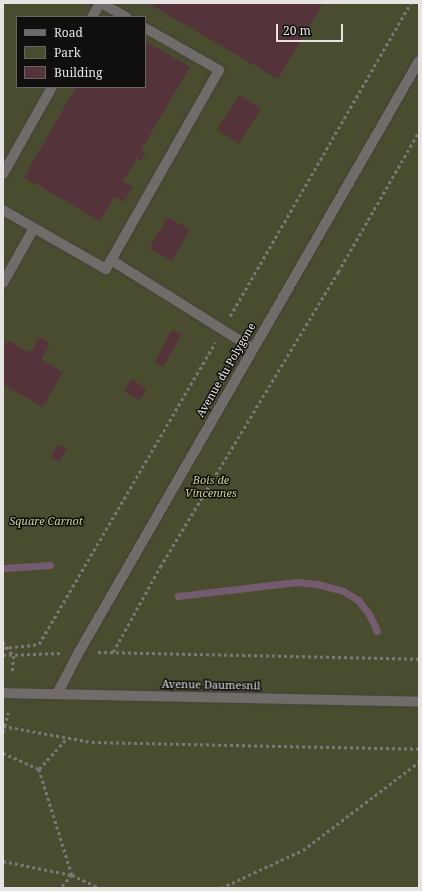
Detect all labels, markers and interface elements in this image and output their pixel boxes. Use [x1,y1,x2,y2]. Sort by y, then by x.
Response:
legend [16,16,146,88]
scale bar [278,16,345,42]
text: 20 m [283,22,311,39]
text: Road [54,24,83,41]
text: Park [54,44,81,61]
text: Building [54,64,102,81]
street label: Avenue du Polygone [194,321,258,419]
park label: Bois de Vincennes [185,474,237,500]
park label: Square Carnot [9,514,83,528]
street label: Avenue Daumesnil [162,678,260,692]

